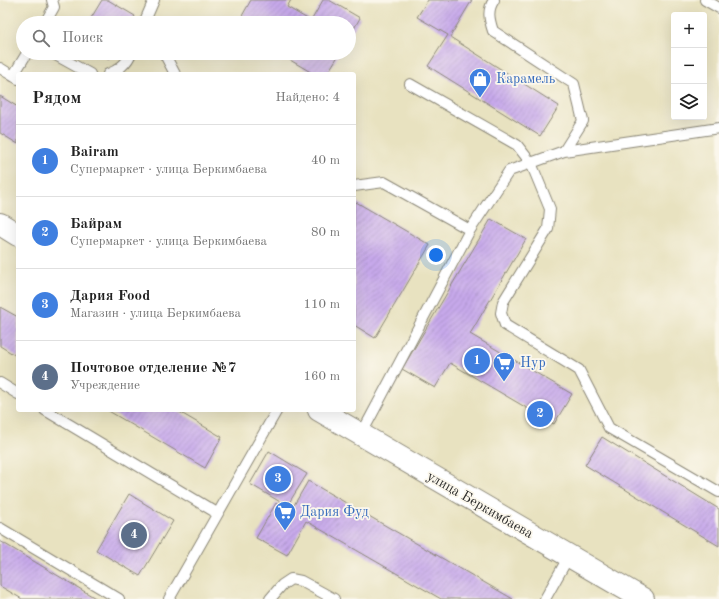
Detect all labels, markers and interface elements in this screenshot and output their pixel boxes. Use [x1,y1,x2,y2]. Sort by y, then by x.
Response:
map controls [671,12,707,120]
button: + [671,12,707,48]
search box [16,16,356,60]
icon: search [30,27,52,49]
text: Поиск [62,31,103,46]
button: − [671,48,707,84]
shop icon: Карамель [467,66,493,99]
place label: Карамель [496,72,556,86]
button: layers [671,84,707,120]
text: Рядом [32,90,81,107]
text: Найдено: 4 [276,91,340,104]
text: Bairam [70,145,119,160]
text: 1 [41,154,49,167]
text: 40 m [311,154,340,167]
text: Супермаркет · улица Беркимбаева [70,163,267,176]
text: Байрам [70,217,122,232]
text: 2 [41,226,49,239]
text: 80 m [311,226,340,239]
text: Супермаркет · улица Беркимбаева [70,235,267,248]
your location [426,245,446,265]
text: Дария Food [70,289,150,304]
text: 3 [41,298,49,311]
text: 110 m [303,298,340,311]
text: Магазин · улица Беркимбаева [70,307,241,320]
pin: 1 [464,346,490,376]
supermarket icon: Нур [491,350,517,383]
place label: Нур [520,356,546,370]
text: Почтовое отделение №7 [70,361,236,376]
text: 4 [41,370,49,383]
text: 160 m [303,370,340,383]
text: Учреждение [70,379,140,392]
pin: 2 [527,399,553,429]
pin: 3 [265,464,291,494]
street label: улица Беркимбаева [425,469,535,541]
supermarket icon: Дария Фуд [272,499,298,532]
place label: Дария Фуд [300,505,369,519]
pin: 4 [121,520,147,550]

